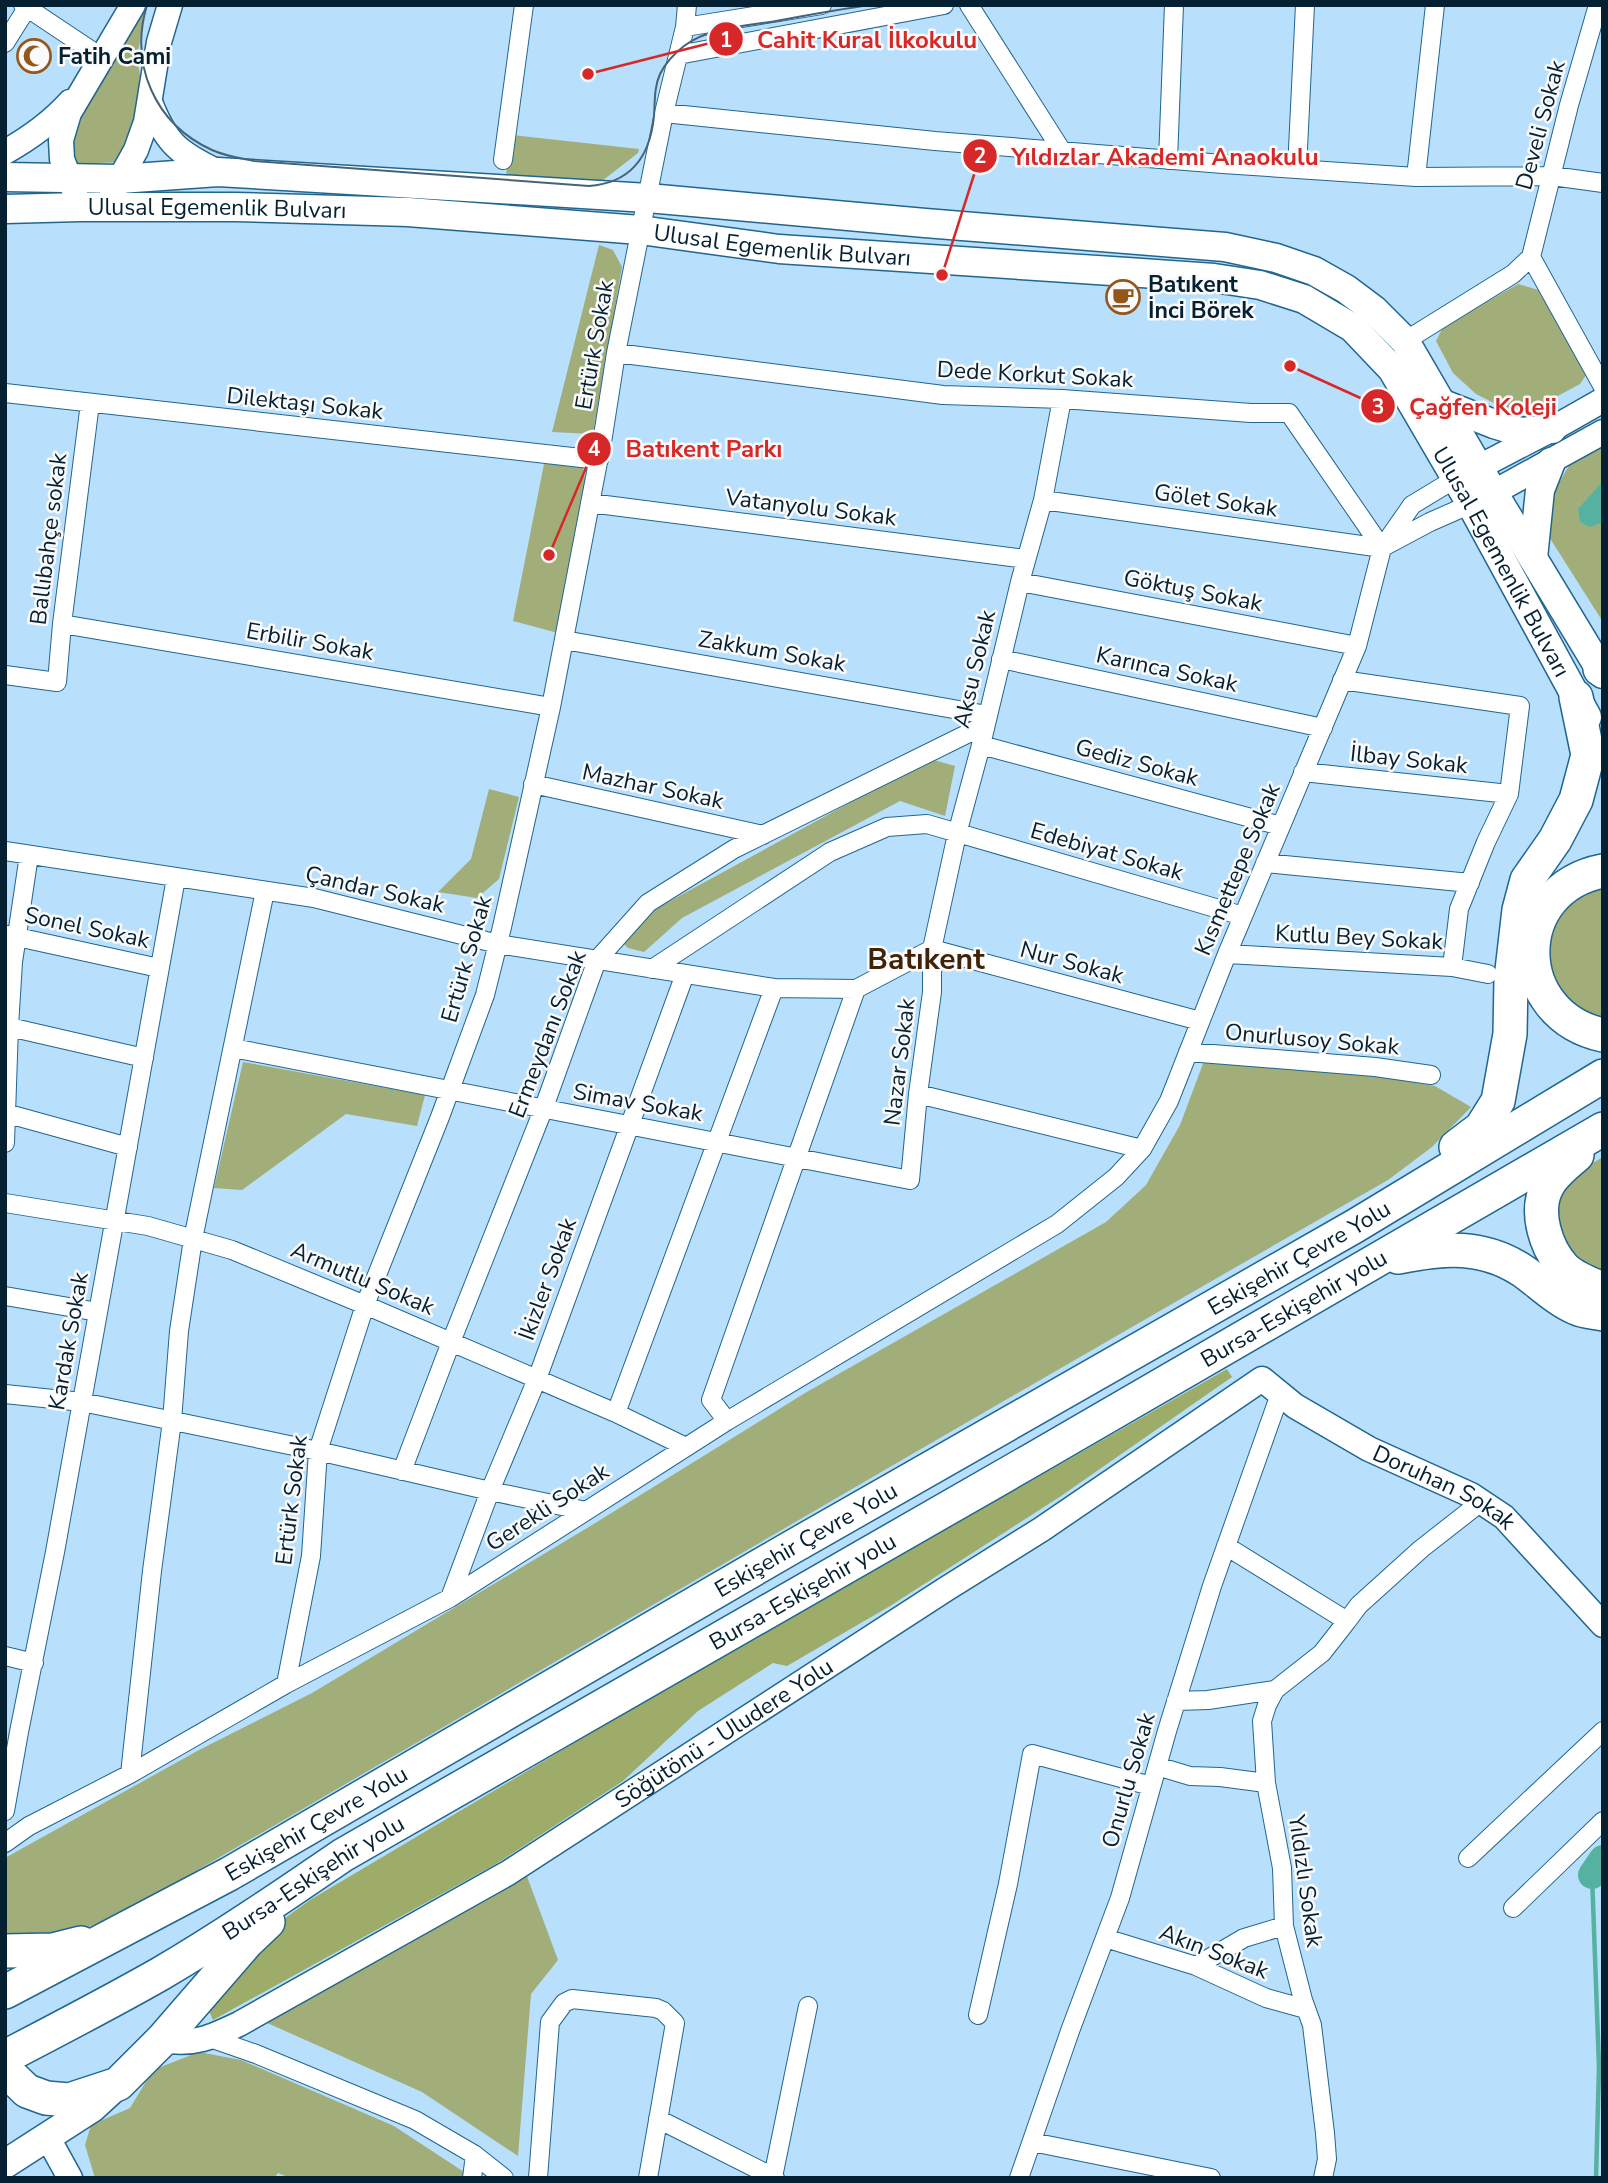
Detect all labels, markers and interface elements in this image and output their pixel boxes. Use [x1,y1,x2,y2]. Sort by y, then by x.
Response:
callout: Cahit Kural İlkokulu [708,17,992,62]
text: Cahit Kural İlkokulu [757,24,977,56]
text: 1 [720,26,732,54]
mosque icon: Fatih Cami [15,37,53,75]
place label: Fatih Cami [58,41,171,72]
street label: Develi Sokak [1508,56,1573,193]
callout: Yıldızlar Akademi Anaokulu [962,134,1332,179]
text: Yıldızlar Akademi Anaokulu [1010,141,1319,173]
text: 2 [974,142,986,170]
street label: Ulusal Egemenlik Bulvarı [88,192,347,226]
street label: Ulusal Egemenlik Bulvarı [652,217,912,274]
place label: Batıkent İnci Börek [1148,269,1254,326]
street label: Ertürk Sokak [568,277,621,412]
cafe icon: Batıkent İnci Börek [1104,278,1142,316]
street label: Dede Korkut Sokak [936,354,1134,395]
street label: Dilektaşı Sokak [225,380,385,427]
callout: Çağfen Koleji [1360,384,1571,429]
text: Çağfen Koleji [1409,391,1557,423]
text: 3 [1372,393,1384,421]
callout: Batıkent Parkı [577,426,797,471]
text: Batıkent Parkı [626,433,782,465]
text: 4 [588,435,601,463]
street label: Ulusal Egemenlik Bulvarı [1425,441,1577,683]
street label: Ballıbahçe sokak [23,451,74,627]
street label: Gölet Sokak [1152,476,1280,525]
street label: Vatanyolu Sokak [723,482,899,533]
street label: Göktuş Sokak [1121,562,1265,619]
street label: Aksu Sokak [946,607,1003,731]
street label: Erbilir Sokak [244,615,376,668]
street label: Zakkum Sokak [696,623,848,680]
street label: Karınca Sokak [1093,639,1241,700]
street label: Gediz Sokak [1072,731,1202,794]
street label: İlbay Sokak [1349,738,1470,781]
street label: Mazhar Sokak [579,756,727,817]
street label: Kısmettepe Sokak [1187,778,1288,960]
street label: Edebiyat Sokak [1027,815,1187,888]
street label: Çandar Sokak [302,858,448,921]
street label: Ertürk Sokak [434,891,500,1026]
street label: Sonel Sokak [22,899,153,956]
street label: Kutlu Bey Sokak [1274,918,1444,957]
street label: Nur Sokak [1017,934,1128,991]
district label: Batıkent [867,939,985,980]
street label: Ermeydanı Sokak [501,946,594,1122]
street label: Nazar Sokak [876,996,923,1128]
street label: Onurlusoy Sokak [1223,1016,1401,1063]
street label: Simav Sokak [571,1076,706,1129]
street label: Eskişehir Çevre Yolu [1202,1193,1397,1323]
street label: İkizler Sokak [511,1213,584,1345]
street label: Armutlu Sokak [286,1234,440,1323]
street label: Bursa-Eskişehir yolu [1195,1242,1393,1375]
street label: Kardak Sokak [41,1269,96,1413]
street label: Ertürk Sokak [268,1433,315,1567]
street label: Doruhan Sokak [1368,1438,1523,1537]
street label: Gerekli Sokak [480,1456,615,1559]
street label: Eskişehir Çevre Yolu [709,1475,903,1605]
street label: Bursa-Eskişehir yolu [704,1526,902,1658]
street label: Söğütönü - Uludere Yolu [609,1651,839,1816]
street label: Onurlu Sokak [1094,1708,1163,1851]
street label: Eskişehir Çevre Yolu [219,1759,413,1889]
street label: Bursa-Eskişehir yolu [216,1808,410,1948]
street label: Yıldızlı Sokak [1281,1812,1330,1950]
street label: Akın Sokak [1155,1916,1273,1987]

